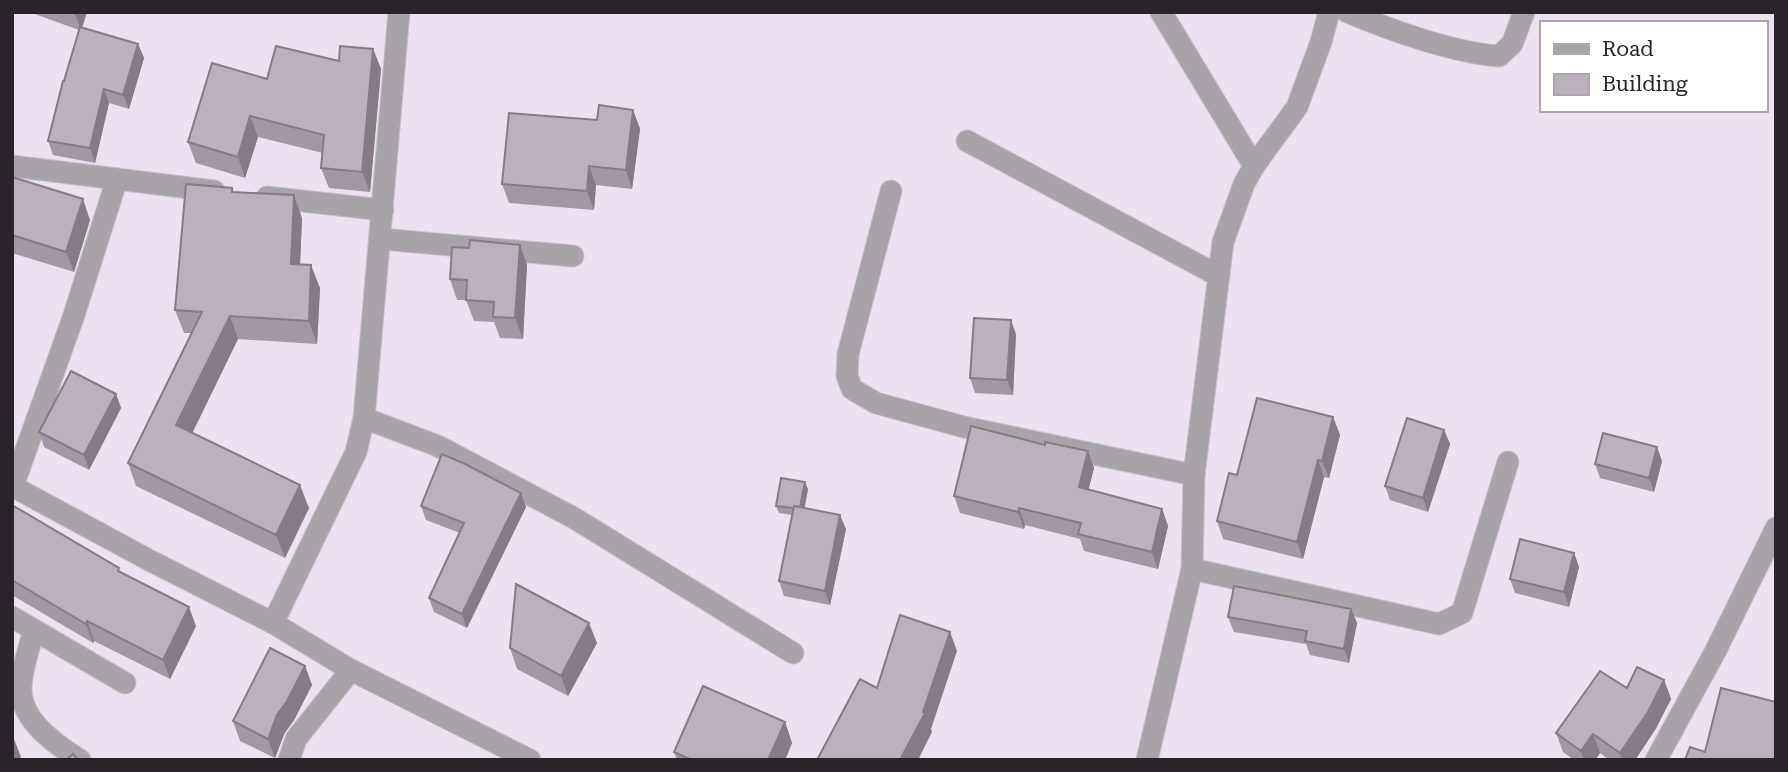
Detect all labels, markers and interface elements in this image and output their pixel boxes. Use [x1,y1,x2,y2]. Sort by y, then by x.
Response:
legend [1540,21,1767,112]
text: Road [1602,37,1654,61]
text: Building [1602,72,1688,96]

